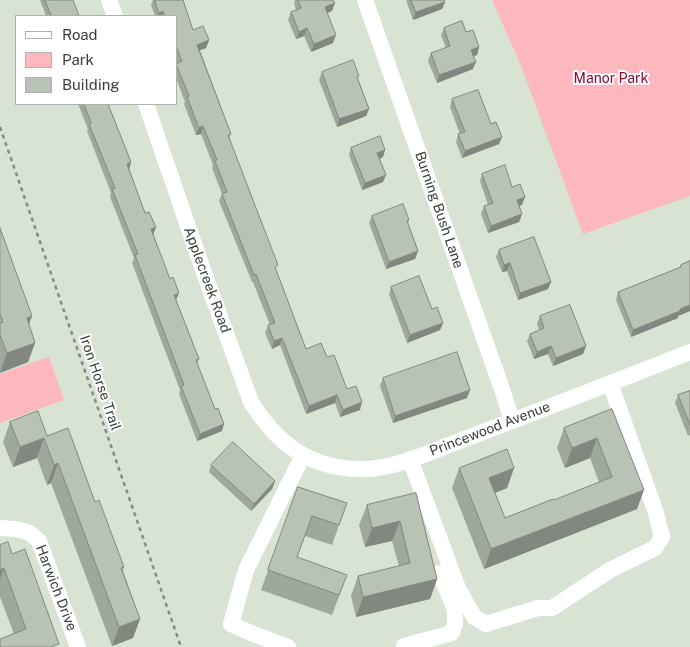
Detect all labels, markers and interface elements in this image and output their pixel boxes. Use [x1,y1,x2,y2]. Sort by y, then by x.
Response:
legend [15,15,178,105]
text: Road [62,26,98,43]
text: Park [62,51,94,68]
park label: Manor Park [574,71,648,87]
text: Building [62,76,120,93]
street label: Burning Bush Lane [411,149,467,271]
street label: Applecreek Road [180,225,234,335]
street label: Iron Horse Trail [76,333,124,433]
street label: Princewood Avenue [427,398,553,460]
street label: Harwich Drive [32,543,80,633]

